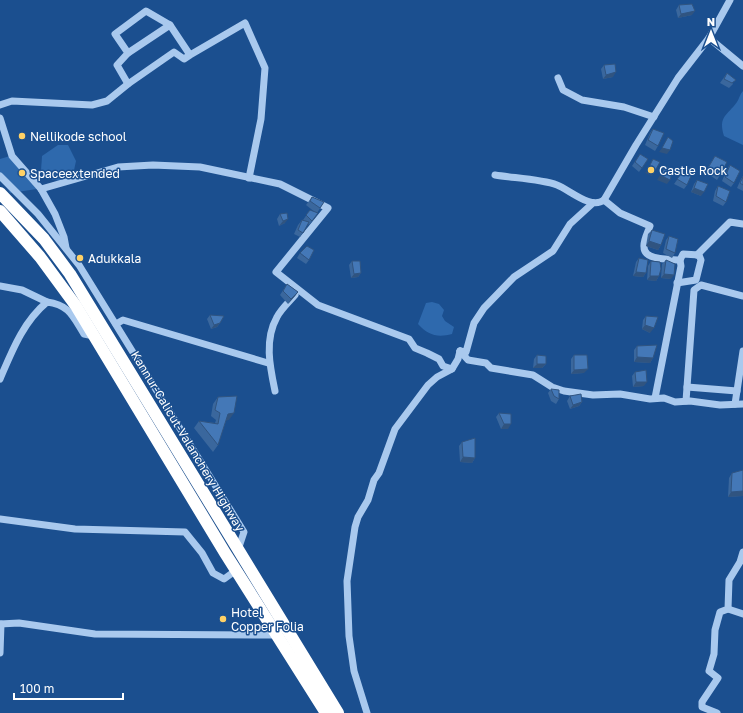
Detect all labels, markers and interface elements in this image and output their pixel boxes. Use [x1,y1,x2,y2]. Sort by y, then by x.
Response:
north arrow [691,12,731,52]
text: N [707,15,715,28]
place label: Nellikode school [30,129,127,144]
marker: Nellikode school [17,131,27,141]
place label: Castle Rock [659,163,728,178]
marker: Castle Rock [646,165,656,175]
place label: Spaceextended [30,166,120,181]
marker: Spaceextended [17,168,27,178]
place label: Adukkala [88,251,141,266]
marker: Adukkala [75,253,85,263]
street label: Kannur-Calicut-Valanchery Highway [128,348,248,534]
place label: Hotel Copper Folia [231,605,304,634]
marker: Hotel Copper Folia [218,614,228,624]
scale bar [14,675,123,701]
text: 100 m [20,681,54,696]

